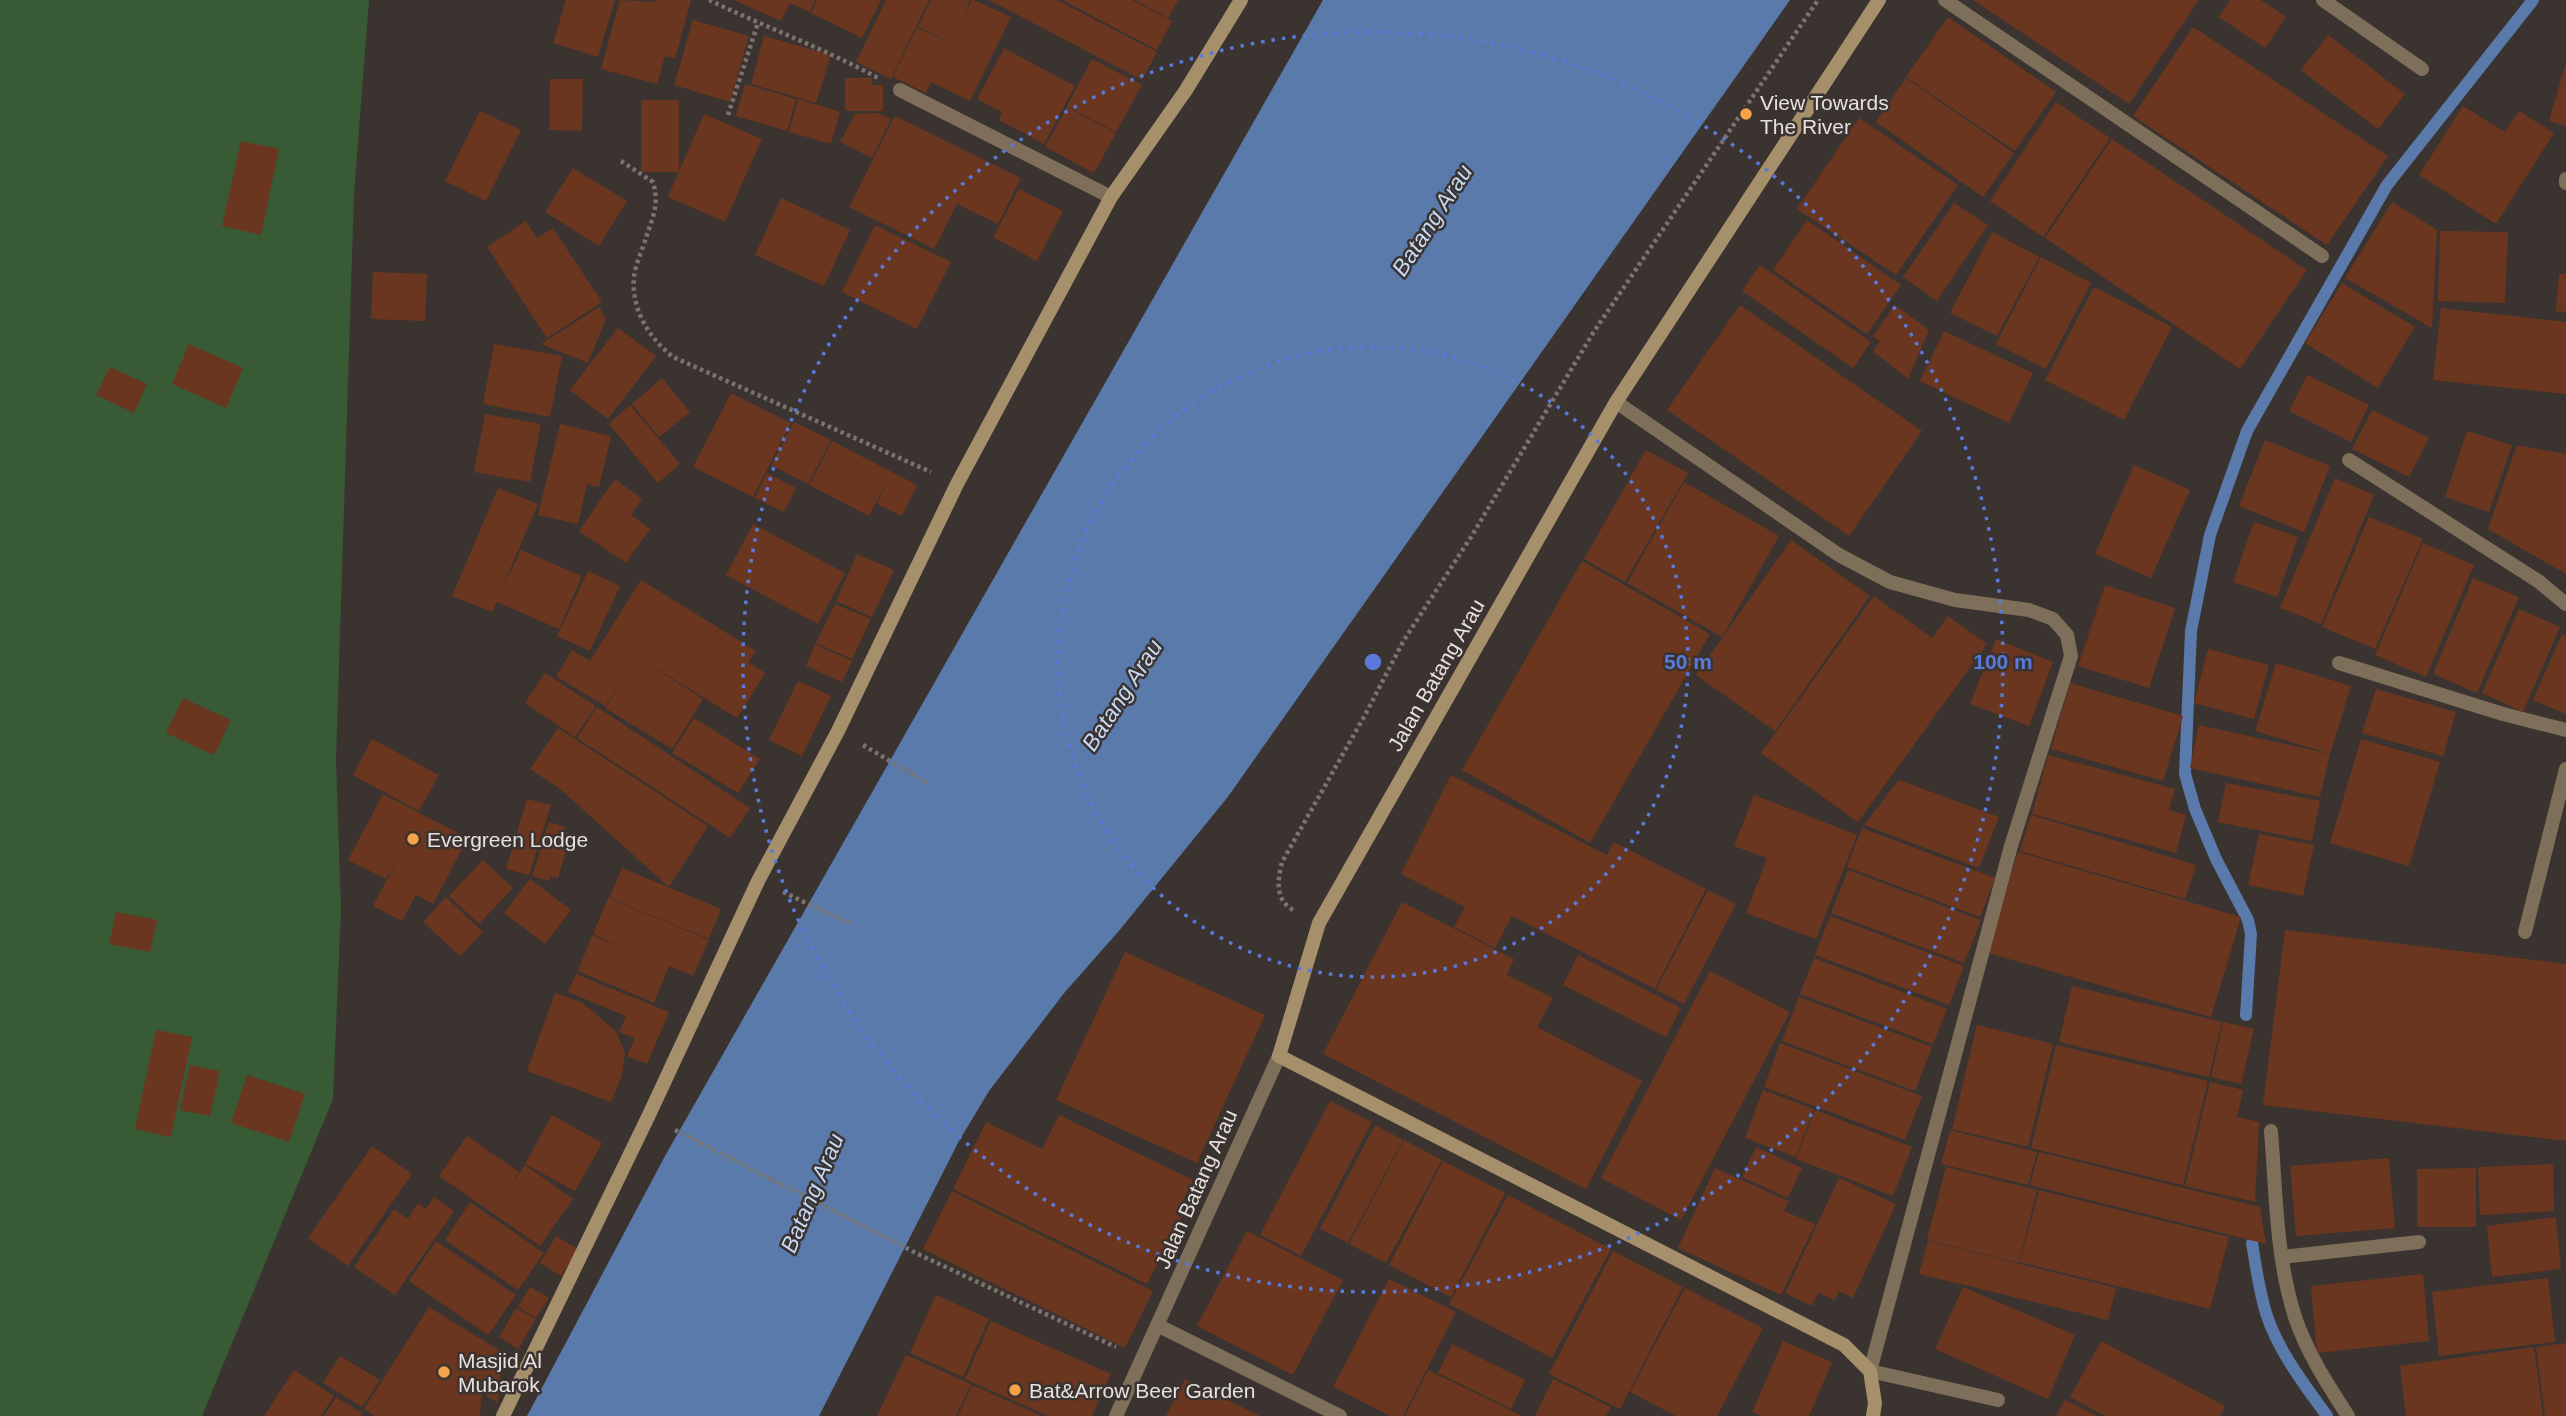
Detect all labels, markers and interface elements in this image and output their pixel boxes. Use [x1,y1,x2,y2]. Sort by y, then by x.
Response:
place label: View Towards The River [1760,91,1889,138]
marker: View Towards The River [1738,106,1754,122]
water label: Batang Arau [1387,159,1478,280]
street label: Jalan Batang Arau [1383,595,1489,755]
water label: Batang Arau [1077,634,1168,755]
centre of rings [1361,650,1385,674]
text: 50 m [1664,650,1712,673]
text: 100 m [1973,650,2033,673]
place label: Evergreen Lodge [427,828,588,851]
marker: Evergreen Lodge [405,831,421,847]
street label: Jalan Batang Arau [1151,1106,1241,1272]
water label: Batang Arau [775,1129,849,1257]
place label: Masjid Al Mubarok [458,1349,542,1396]
marker: Masjid Al Mubarok [436,1364,452,1380]
place label: Bat&Arrow Beer Garden [1029,1379,1255,1402]
marker: Bat&Arrow Beer Garden [1007,1382,1023,1398]

